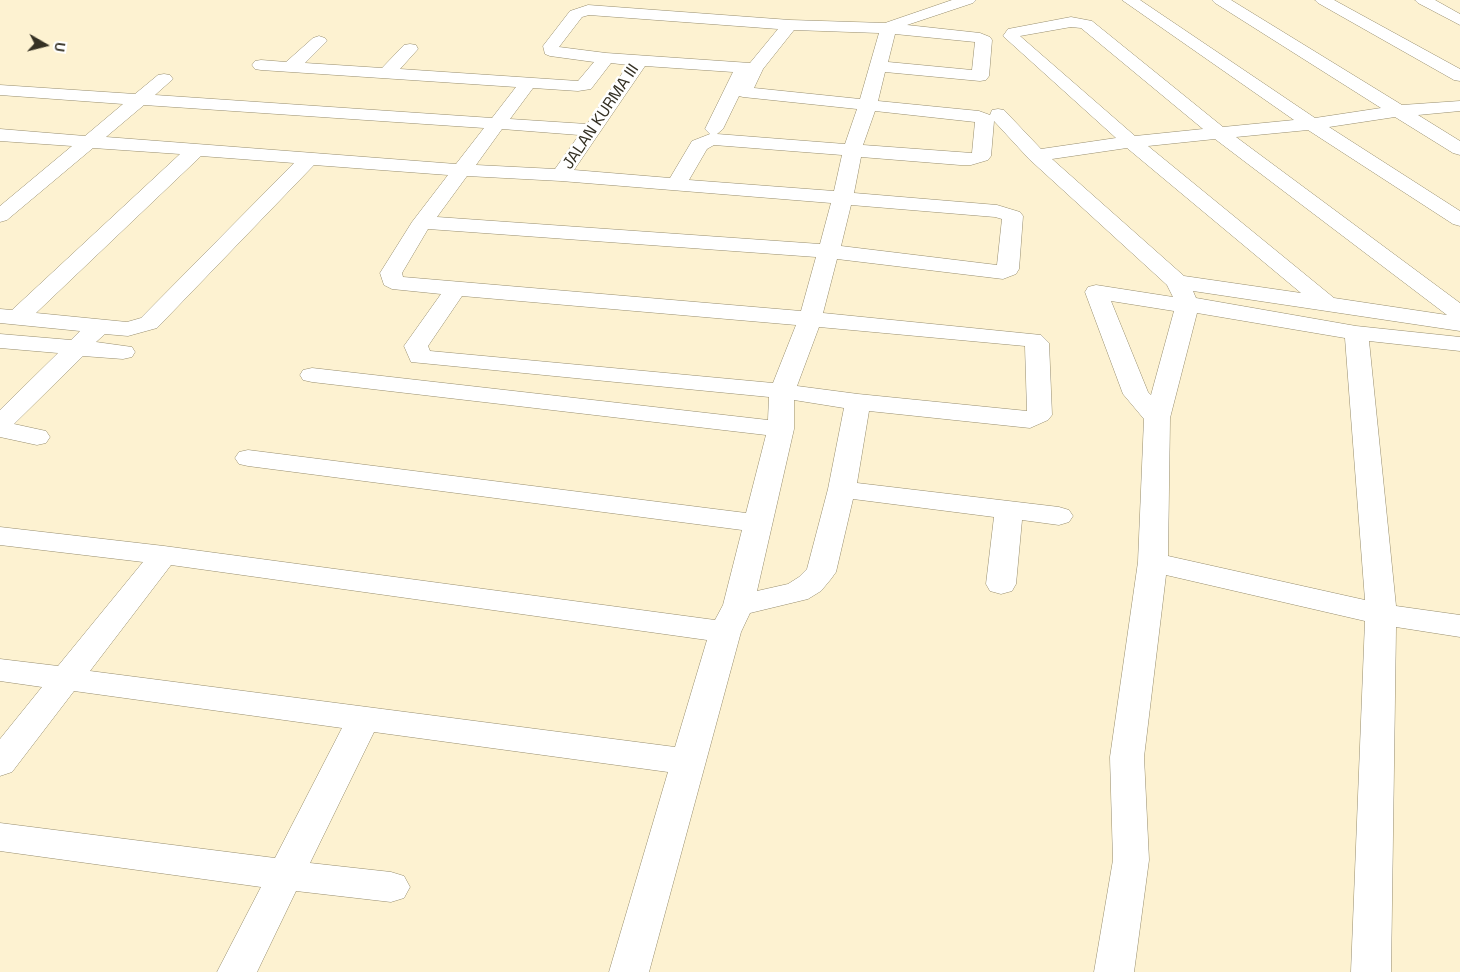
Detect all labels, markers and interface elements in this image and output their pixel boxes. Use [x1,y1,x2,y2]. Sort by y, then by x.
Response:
north arrow [20,20,70,70]
text: U [50,41,69,53]
street label: JALAN KURMA III [559,61,643,173]

